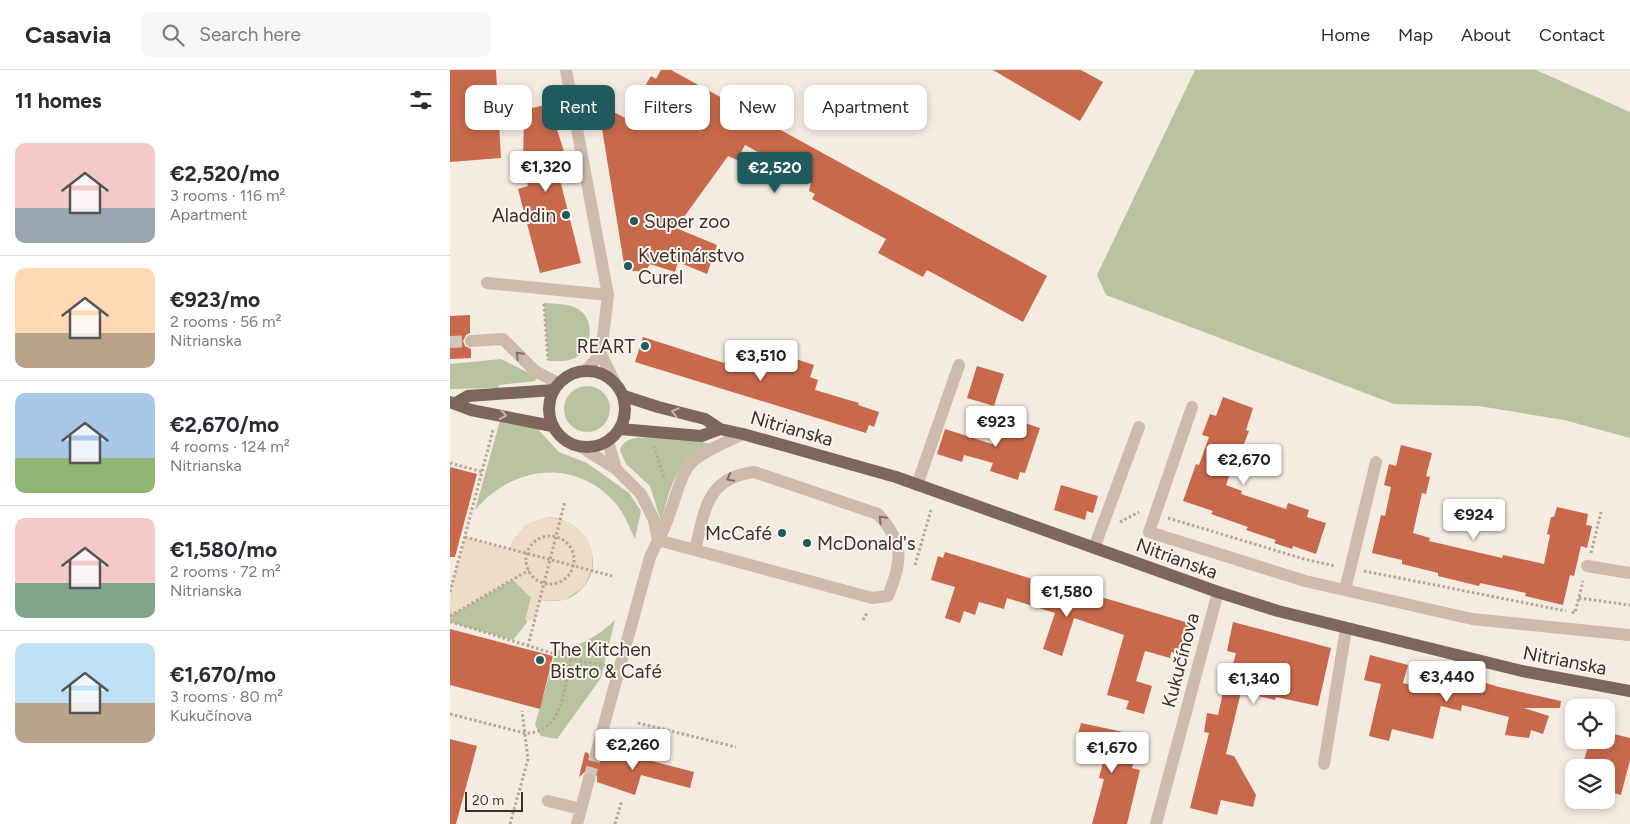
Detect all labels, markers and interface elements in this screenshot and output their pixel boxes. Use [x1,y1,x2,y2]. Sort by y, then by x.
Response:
search box [141,12,491,57]
text: Casavia [25,20,111,49]
icon: search [159,21,187,49]
text: Search here [199,23,301,46]
text: Home [1321,24,1370,46]
text: Map [1398,24,1433,46]
text: About [1461,24,1511,46]
text: Contact [1539,24,1605,46]
chip: Buy [465,85,532,130]
chip: Rent [542,85,615,130]
chip: Filters [625,85,710,130]
chip: New [720,85,794,130]
chip: Apartment [804,85,927,130]
icon: filters [407,86,435,114]
text: 11 homes [15,88,102,113]
pin: €1,320 [505,150,587,193]
pin: €2,520 [734,152,816,194]
text: €1,320 [521,157,571,176]
text: €2,520 [748,158,802,177]
text: €2,520/mo [170,161,280,186]
icon: home [55,163,115,223]
text: 3 rooms · 116 m² [170,186,285,205]
place label: Aladdin [492,204,556,227]
text: Apartment [170,205,247,224]
marker: Aladdin [560,209,572,221]
place label: Super zoo [644,210,730,233]
marker: Super zoo [628,215,640,227]
place label: Kvetinárstvo Curel [638,244,744,289]
marker: Kvetinárstvo Curel [622,260,634,272]
text: €923/mo [170,287,260,312]
icon: home [55,288,115,348]
text: 2 rooms · 56 m² [170,312,282,331]
text: Nitrianska [170,331,242,350]
place label: REART [577,335,636,358]
marker: REART [639,340,651,352]
pin: €3,510 [720,340,802,382]
text: €3,510 [736,346,786,365]
one-way arrow [516,352,525,361]
street label: Nitrianska [748,406,836,451]
pin: €923 [966,406,1026,448]
one-way arrow [671,407,680,418]
one-way arrow [498,409,507,420]
text: €2,670/mo [170,412,279,437]
text: €923 [977,412,1015,431]
icon: home [55,413,115,473]
text: 4 rooms · 124 m² [170,437,290,456]
pin: €2,670 [1203,444,1285,486]
text: €2,670 [1217,450,1271,469]
text: Nitrianska [170,456,242,475]
one-way arrow [726,472,735,482]
pin: €924 [1444,498,1504,541]
text: €924 [1454,505,1494,524]
one-way arrow [879,516,888,525]
place label: McCafé [705,522,772,545]
marker: McCafé [776,527,788,539]
place label: McDonald's [817,532,916,555]
street label: Nitrianska [1133,533,1221,584]
text: €1,580/mo [170,537,277,562]
marker: McDonald's [801,537,813,549]
icon: home [55,538,115,598]
text: 2 rooms · 72 m² [170,562,281,581]
pin: €1,580 [1026,576,1108,618]
text: Nitrianska [170,581,242,600]
text: €1,580 [1041,582,1093,601]
street label: Kukučínova [1157,610,1204,710]
place label: The Kitchen Bistro & Café [550,638,662,683]
street label: Nitrianska [1521,641,1609,680]
marker: The Kitchen Bistro & Café [534,654,546,666]
pin: €3,440 [1406,660,1488,703]
text: €1,670/mo [170,662,276,687]
pin: €1,340 [1213,662,1295,705]
icon: home [55,663,115,723]
text: €3,440 [1420,667,1474,686]
text: €1,340 [1228,669,1280,688]
text: 3 rooms · 80 m² [170,687,283,706]
map controls [1565,699,1615,809]
button: locate [1565,699,1615,749]
text: Kukučínova [170,706,252,725]
pin: €2,260 [592,728,674,771]
pin: €1,670 [1071,732,1153,774]
text: €2,260 [606,735,660,754]
text: €1,670 [1087,738,1137,757]
button: layers [1565,759,1615,809]
scale bar [465,789,522,812]
text: 20 m [472,792,504,809]

